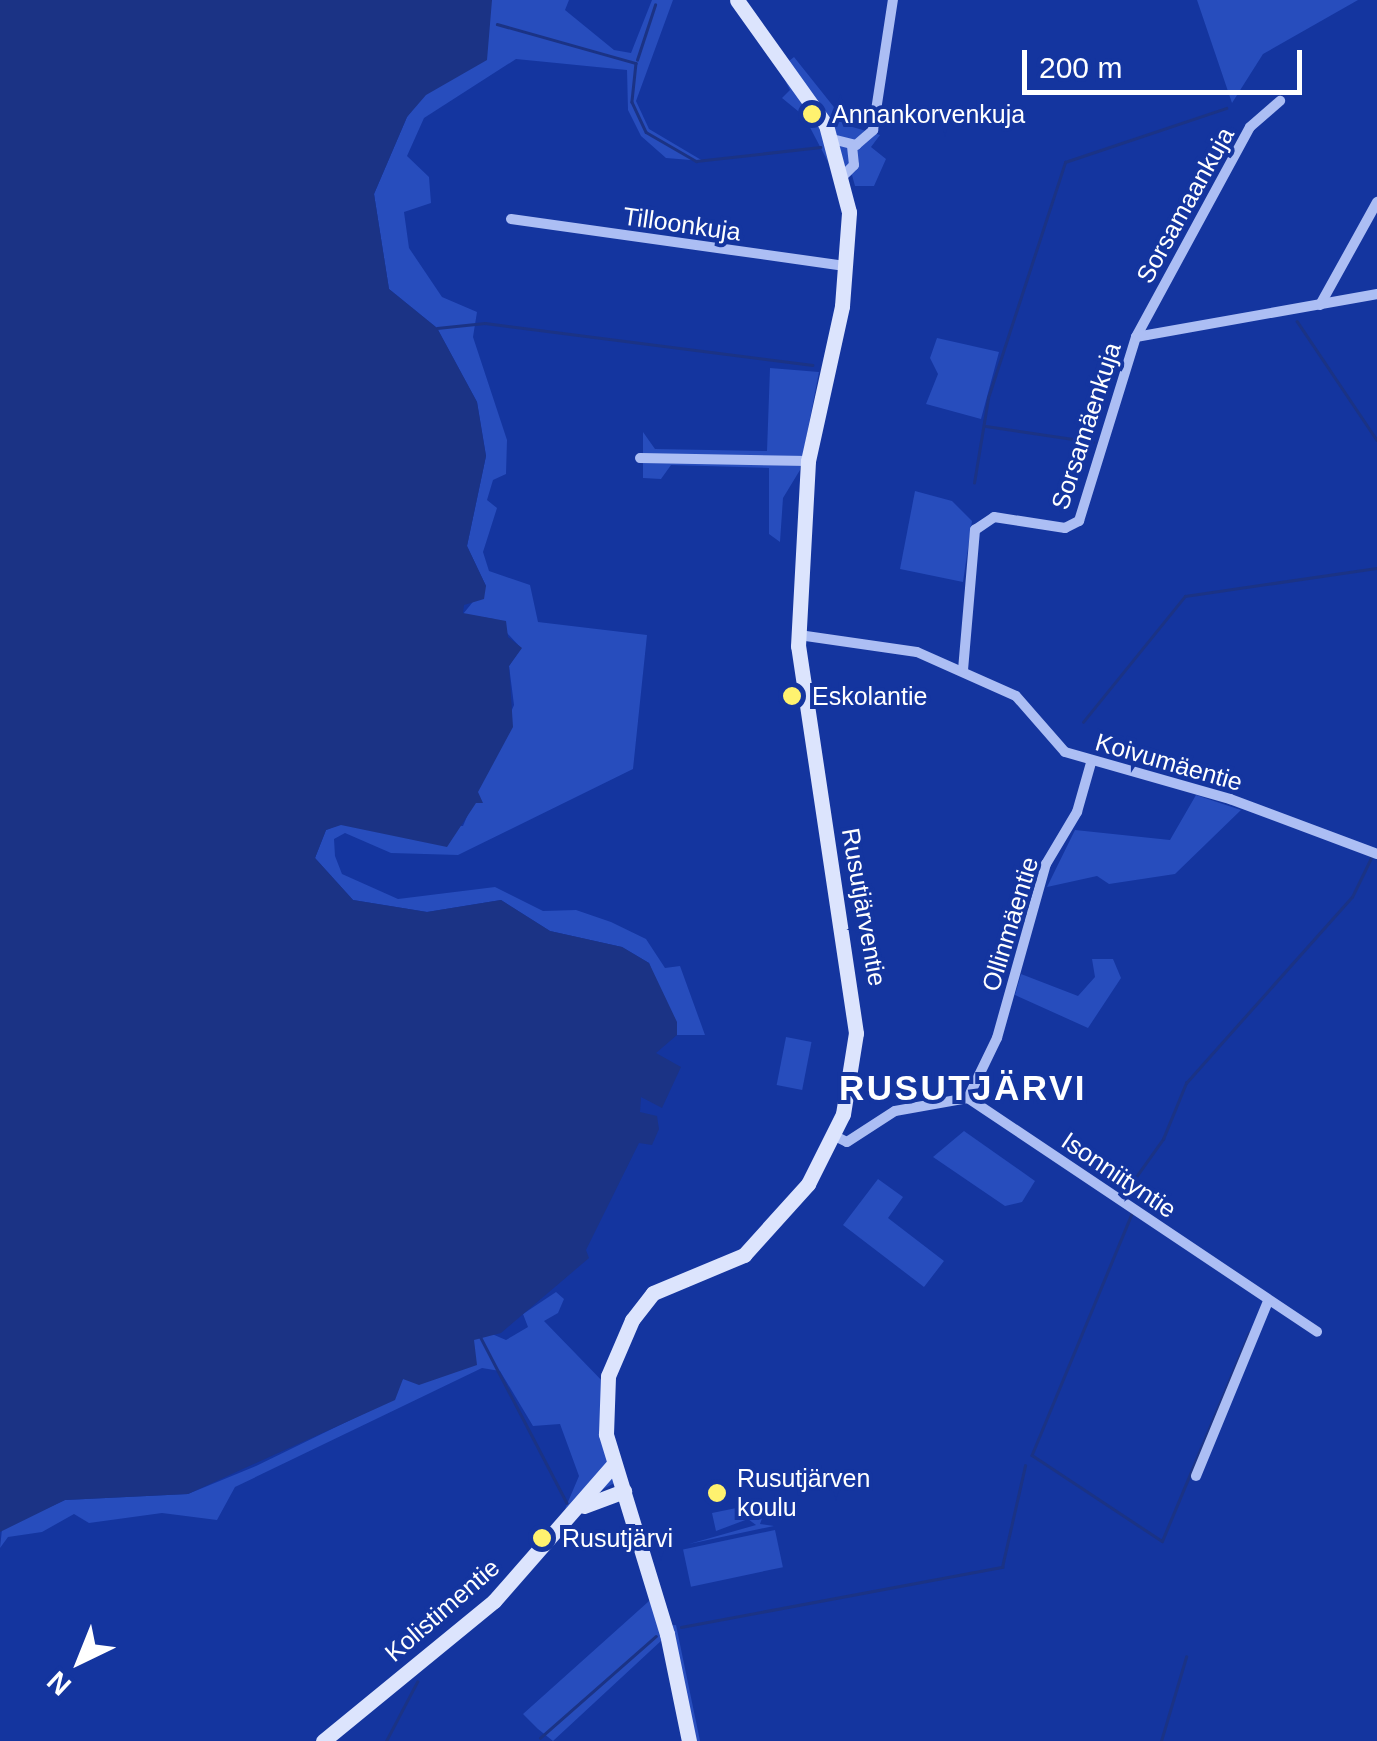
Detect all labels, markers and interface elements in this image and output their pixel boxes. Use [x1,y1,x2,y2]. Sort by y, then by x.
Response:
scale bar [1027,30,1307,92]
text: 200 m [1039,51,1122,84]
place label: Annankorvenkuja [832,99,1025,129]
marker: Annankorvenkuja [801,103,823,125]
street label: Sorsamaankuja [1130,122,1240,288]
street label: Tilloonkuja [621,201,743,247]
street label: Sorsamäenkuja [1045,339,1127,513]
place label: Eskolantie [812,681,927,711]
marker: Eskolantie [781,685,803,707]
street label: Koivumäentie [1092,727,1246,797]
street label: Rusutjärventie [835,826,893,988]
street label: Ollinmäentie [975,853,1045,995]
district label: RUSUTJÄRVI [839,1067,1087,1109]
street label: Isonniityntie [1056,1126,1182,1224]
place label: Rusutjärven koulu [737,1464,870,1523]
marker: Rusutjärven koulu [706,1482,728,1504]
place label: Rusutjärvi [562,1523,673,1553]
marker: Rusutjärvi [531,1527,553,1549]
street label: Kolistimentie [379,1552,505,1668]
north arrow [30,1611,130,1711]
text: N [41,1665,77,1702]

